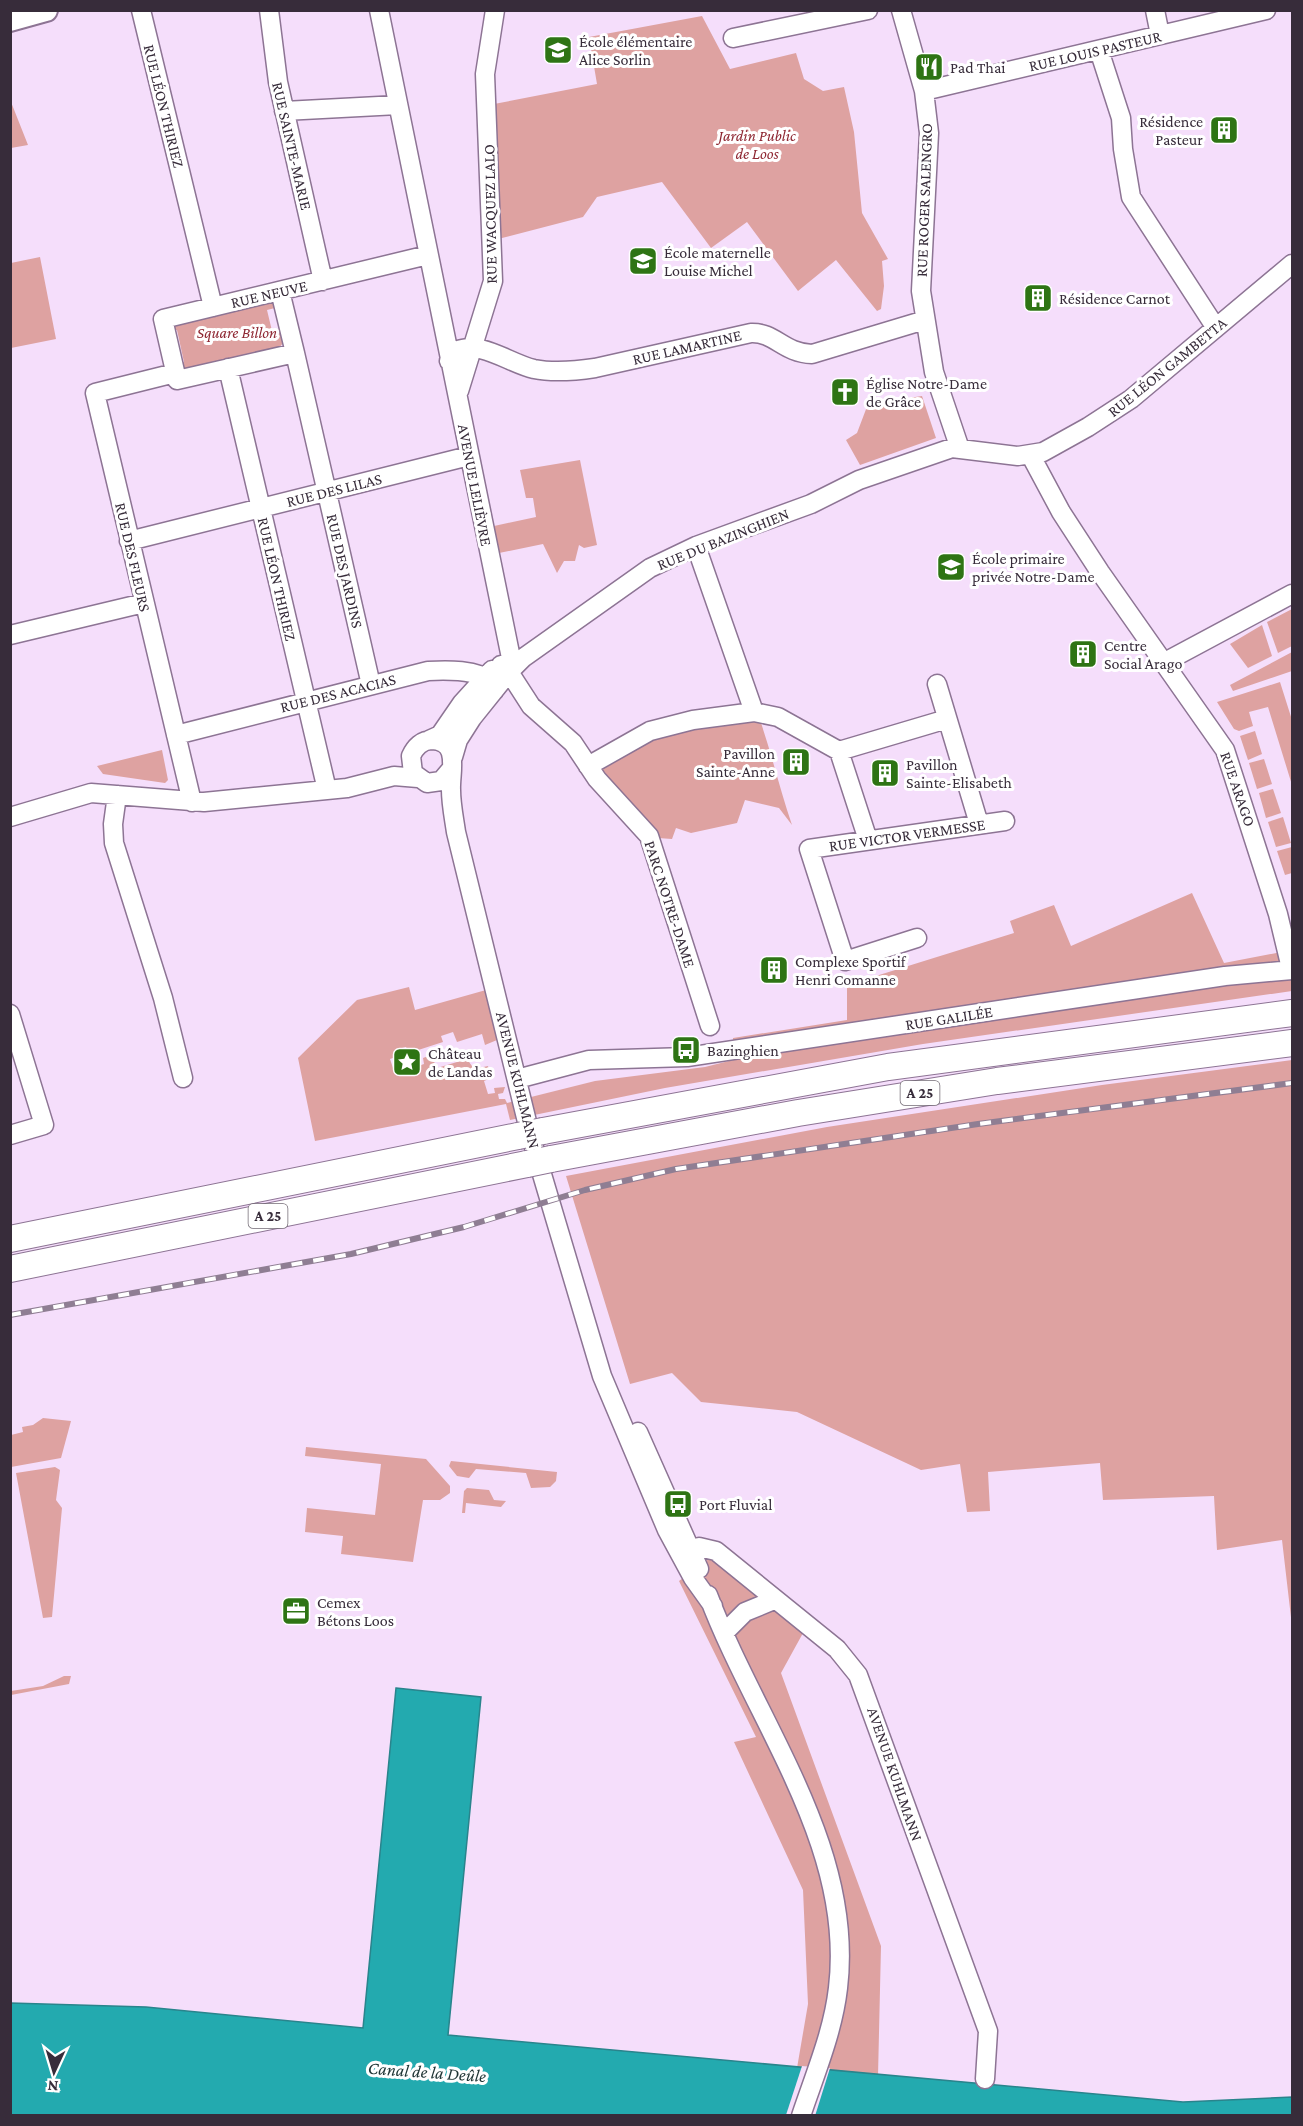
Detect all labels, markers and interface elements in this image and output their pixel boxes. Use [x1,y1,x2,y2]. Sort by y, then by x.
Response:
street label: RUE LOUIS PASTEUR [1027,27,1163,75]
place label: École élémentaire Alice Sorlin [579,33,692,68]
school or university icon: École élémentaire Alice Sorlin [542,34,574,66]
street label: RUE LÉON THIRIEZ [140,43,188,169]
restaurant icon: Pad Thai [913,51,945,83]
place label: Pad Thai [950,59,1006,76]
street label: RUE SAINTE-MARIE [269,80,315,212]
place label: Résidence Pasteur [1139,113,1203,148]
building icon: Résidence Pasteur [1208,114,1240,146]
street label: RUE ROGER SALENGRO [913,123,935,277]
park label: Jardin Public de Loos [715,127,796,162]
street label: RUE WACQUEZ LALO [480,144,500,284]
place label: École maternelle Louise Michel [664,244,771,279]
school or university icon: École maternelle Louise Michel [627,245,659,277]
street label: RUE NEUVE [229,277,309,311]
building icon: Résidence Carnot [1022,282,1054,314]
place label: Résidence Carnot [1059,290,1171,307]
street label: RUE LÉON GAMBETTA [1104,313,1230,420]
park label: Square Billon [197,324,277,342]
street label: RUE LAMARTINE [631,326,743,368]
place label: Église Notre-Dame de Grâce [866,375,987,410]
church icon: Église Notre-Dame de Grâce [829,376,861,408]
street label: AVENUE LELIÈVRE [455,423,495,548]
street label: RUE DES LILAS [284,470,384,510]
street label: RUE DES FLEURS [112,501,154,613]
street label: RUE DU BAZINGHIEN [655,505,791,573]
street label: RUE DES JARDINS [323,512,366,630]
street label: RUE LÉON THIRIEZ [255,516,299,642]
place label: École primaire privée Notre-Dame [972,550,1095,586]
school or university icon: École primaire privée Notre-Dame [935,551,967,583]
place label: Centre Social Arago [1104,637,1182,673]
building icon: Centre Social Arago [1067,638,1099,670]
street label: RUE DES ACACIAS [278,670,398,716]
place label: Pavillon Sainte-Anne [696,745,775,780]
building icon: Pavillon Sainte-Anne [780,746,812,778]
street label: RUE ARAGO [1217,749,1259,829]
place label: Pavillon Sainte-Elisabeth [906,756,1012,791]
building icon: Pavillon Sainte-Elisabeth [869,757,901,789]
street label: RUE VICTOR VERMESSE [828,816,986,854]
street label: PARC NOTRE-DAME [641,838,699,970]
place label: Complexe Sportif Henri Comanne [795,953,907,988]
building icon: Complexe Sportif Henri Comanne [758,954,790,986]
street label: RUE GALILÉE [904,1003,994,1033]
street label: AVENUE KUHLMANN [493,1010,543,1150]
bus stop icon: Bazinghien [670,1034,702,1066]
place label: Bazinghien [707,1042,779,1060]
place label: Château de Landas [428,1045,493,1080]
place icon: Château de Landas [391,1046,423,1078]
road number: A 25 [900,1081,940,1105]
road number: A 25 [248,1204,288,1228]
bus stop icon: Port Fluvial [662,1488,694,1520]
place label: Port Fluvial [699,1496,772,1513]
place label: Cemex Bétons Loos [317,1594,394,1629]
office icon: Cemex Bétons Loos [280,1595,312,1627]
street label: AVENUE KUHLMANN [864,1705,926,1843]
north arrow [24,2042,84,2102]
water label: Canal de la Deûle [367,2058,487,2086]
text: N [47,2078,59,2095]

